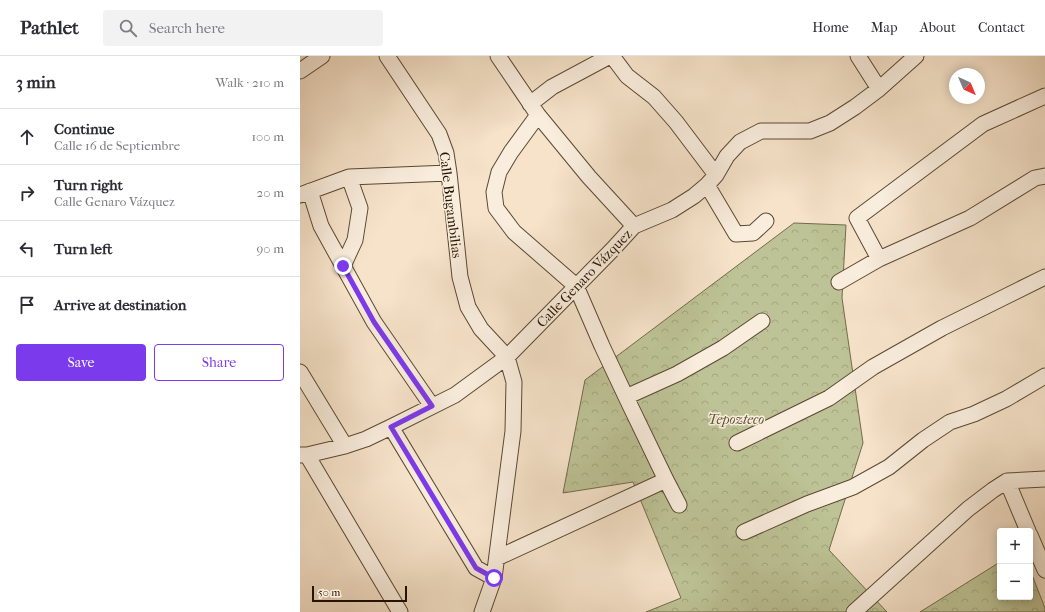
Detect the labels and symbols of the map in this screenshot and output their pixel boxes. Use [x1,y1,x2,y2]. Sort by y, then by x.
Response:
north arrow [949,68,985,104]
street label: Calle Bugambilias [436,151,465,259]
street label: Calle Genaro Vázquez [533,226,636,331]
route end [334,257,352,275]
park label: Tepozteco [708,411,764,428]
route start [485,569,503,587]
scale bar [312,584,407,603]

